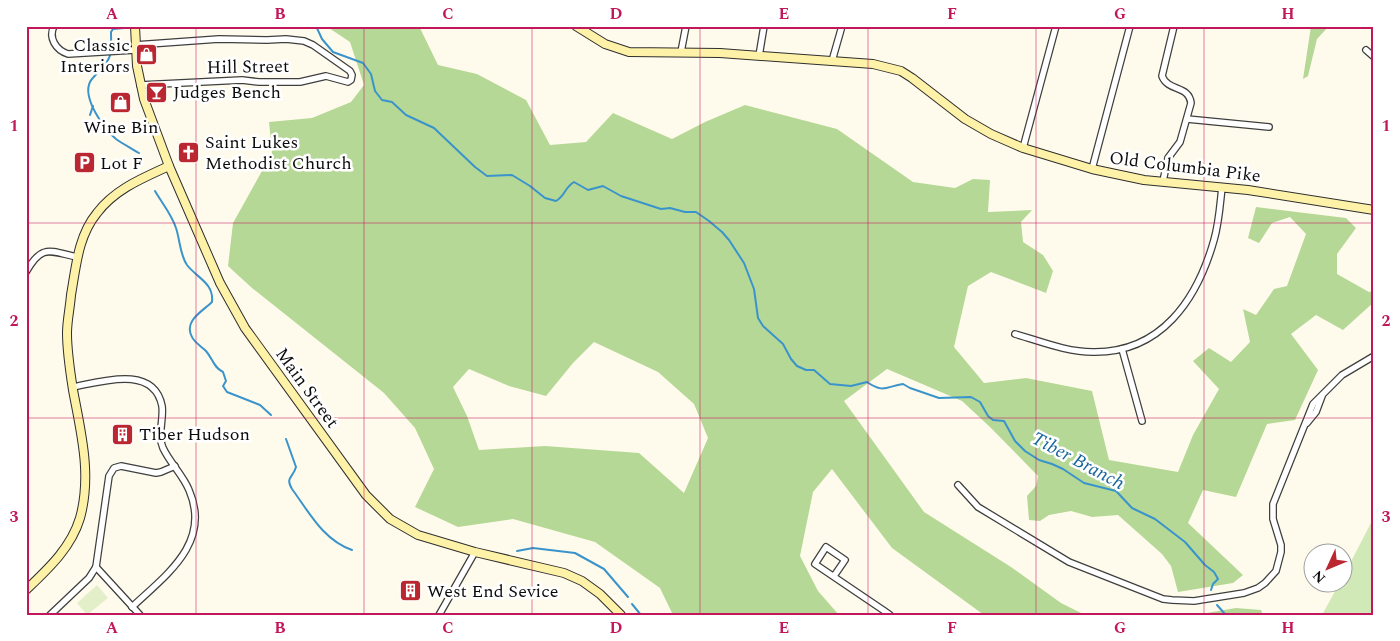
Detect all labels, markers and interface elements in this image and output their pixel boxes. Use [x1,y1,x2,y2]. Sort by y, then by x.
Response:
text: A [106,2,119,26]
text: B [274,2,286,26]
text: C [442,2,454,26]
text: D [610,2,623,26]
text: E [779,2,789,26]
text: F [947,2,957,26]
text: G [1114,2,1126,26]
text: H [1281,2,1295,26]
place label: Classic Interiors [60,32,130,80]
shop icon: Classic Interiors [134,43,158,67]
street label: Hill Street [207,53,289,81]
place label: Judges Bench [173,79,281,106]
bar icon: Judges Bench [145,80,169,104]
shop icon: Wine Bin [109,90,133,114]
text: 1 [10,114,18,138]
place label: Wine Bin [84,114,158,141]
text: 1 [1382,114,1390,138]
place label: Saint Lukes Methodist Church [205,129,352,177]
church icon: Saint Lukes Methodist Church [177,140,201,164]
street label: Old Columbia Pike [1108,144,1262,190]
place label: Lot F [100,150,143,177]
parking icon: Lot F [72,151,96,175]
text: 2 [10,309,19,333]
text: 2 [1382,309,1391,333]
street label: Main Street [268,342,346,434]
place label: Tiber Hudson [139,421,250,448]
building icon: Tiber Hudson [111,422,135,446]
water label: Tiber Branch [1026,424,1130,498]
text: 3 [10,505,19,529]
text: 3 [1382,505,1391,529]
north arrow [1302,544,1352,594]
text: N [1307,565,1331,588]
place label: West End Sevice [427,578,559,605]
building icon: West End Sevice [399,579,423,603]
text: A [106,616,119,640]
text: B [274,616,286,640]
text: C [442,616,454,640]
text: D [610,616,623,640]
text: E [779,616,789,640]
text: F [947,616,957,640]
text: G [1114,616,1126,640]
text: H [1281,616,1295,640]

